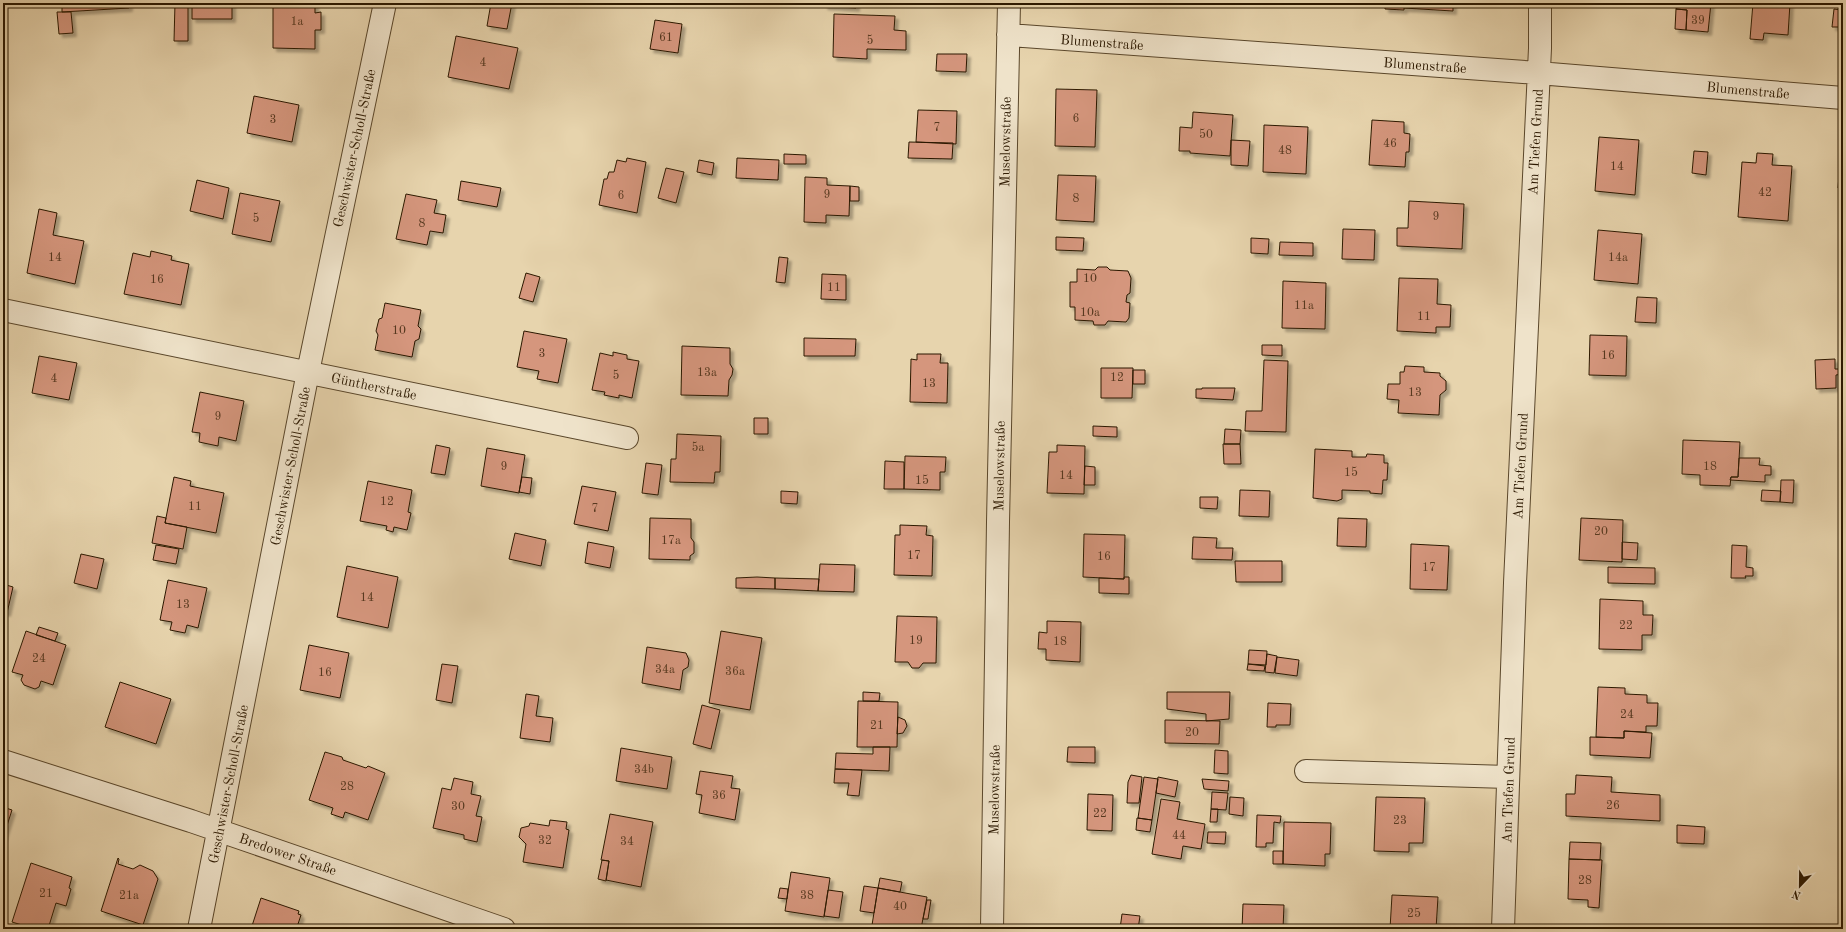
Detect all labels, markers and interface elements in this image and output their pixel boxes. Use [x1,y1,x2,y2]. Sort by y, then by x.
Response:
house number: 39 [1691,15,1705,27]
house number: 1a [291,16,304,28]
house number: 61 [659,32,673,44]
street label: Blumenstraße [1060,33,1144,53]
house number: 5 [867,34,874,47]
street label: Blumenstraße [1383,56,1467,76]
house number: 4 [480,57,487,69]
street label: Geschwister-Scholl-Straße [331,68,379,229]
street label: Blumenstraße [1706,80,1790,102]
street label: Am Tiefen Grund [1526,88,1546,196]
street label: Muselowstraße [998,97,1014,187]
house number: 6 [1073,113,1080,125]
house number: 3 [270,114,276,126]
house number: 7 [934,122,940,134]
house number: 50 [1199,128,1213,141]
house number: 46 [1383,138,1397,150]
house number: 48 [1278,145,1292,157]
house number: 14 [1610,161,1624,173]
house number: 42 [1758,187,1772,199]
house number: 9 [824,189,830,201]
house number: 6 [618,190,625,202]
house number: 8 [1073,193,1080,205]
house number: 9 [1433,211,1439,223]
house number: 5 [253,212,260,225]
house number: 8 [419,218,426,230]
house number: 14 [48,252,62,264]
house number: 14a [1608,252,1628,264]
house number: 10 [1083,273,1097,285]
house number: 16 [150,274,164,286]
house number: 11 [827,282,841,294]
house number: 11a [1294,300,1314,312]
house number: 10a [1080,307,1100,319]
house number: 11 [1417,311,1431,323]
house number: 10 [392,325,406,337]
house number: 3 [539,348,545,360]
house number: 16 [1601,350,1615,362]
house number: 13a [697,367,717,379]
house number: 5 [613,369,620,382]
street label: Güntherstraße [330,371,418,403]
house number: 12 [1110,372,1124,384]
house number: 4 [51,373,58,385]
house number: 13 [922,378,936,390]
street label: Geschwister-Scholl-Straße [269,386,313,547]
house number: 13 [1408,387,1422,399]
house number: 9 [215,411,221,423]
street label: Am Tiefen Grund [1511,412,1531,520]
street label: Muselowstraße [992,421,1008,511]
house number: 5a [692,441,705,454]
house number: 9 [501,461,507,473]
house number: 18 [1703,461,1717,473]
house number: 15 [1344,466,1358,479]
house number: 14 [1059,470,1073,482]
house number: 15 [915,474,929,487]
house number: 12 [380,496,394,508]
house number: 11 [188,501,202,513]
house number: 7 [592,503,598,515]
house number: 20 [1594,526,1608,538]
house number: 17a [661,535,681,547]
house number: 17 [907,550,921,562]
house number: 16 [1097,551,1111,563]
house number: 17 [1422,562,1436,574]
house number: 14 [360,592,374,604]
house number: 13 [176,599,190,611]
house number: 22 [1619,620,1633,632]
house number: 19 [909,635,923,647]
house number: 18 [1053,636,1067,648]
house number: 24 [32,653,46,665]
house number: 34a [655,664,675,676]
house number: 36a [725,666,745,678]
house number: 16 [318,667,332,679]
street label: Geschwister-Scholl-Straße [207,704,251,865]
house number: 24 [1620,709,1634,721]
house number: 21 [870,720,884,732]
house number: 20 [1185,727,1199,739]
street label: Am Tiefen Grund [1500,736,1518,844]
street label: Muselowstraße [987,745,1003,835]
house number: 34b [634,764,654,776]
house number: 28 [340,781,354,793]
house number: 36 [712,790,726,802]
house number: 26 [1606,800,1620,812]
house number: 30 [451,801,465,813]
house number: 22 [1093,808,1107,820]
house number: 23 [1393,815,1407,827]
house number: 44 [1172,830,1186,842]
street label: Bredower Straße [237,832,338,878]
house number: 32 [538,835,552,847]
house number: 34 [620,836,634,848]
north arrow [1780,866,1820,906]
house number: 28 [1578,875,1592,887]
text: N [1790,887,1803,901]
house number: 21 [39,888,53,900]
house number: 21a [119,890,139,902]
house number: 38 [800,890,814,902]
house number: 40 [893,901,907,913]
house number: 25 [1407,907,1421,920]

